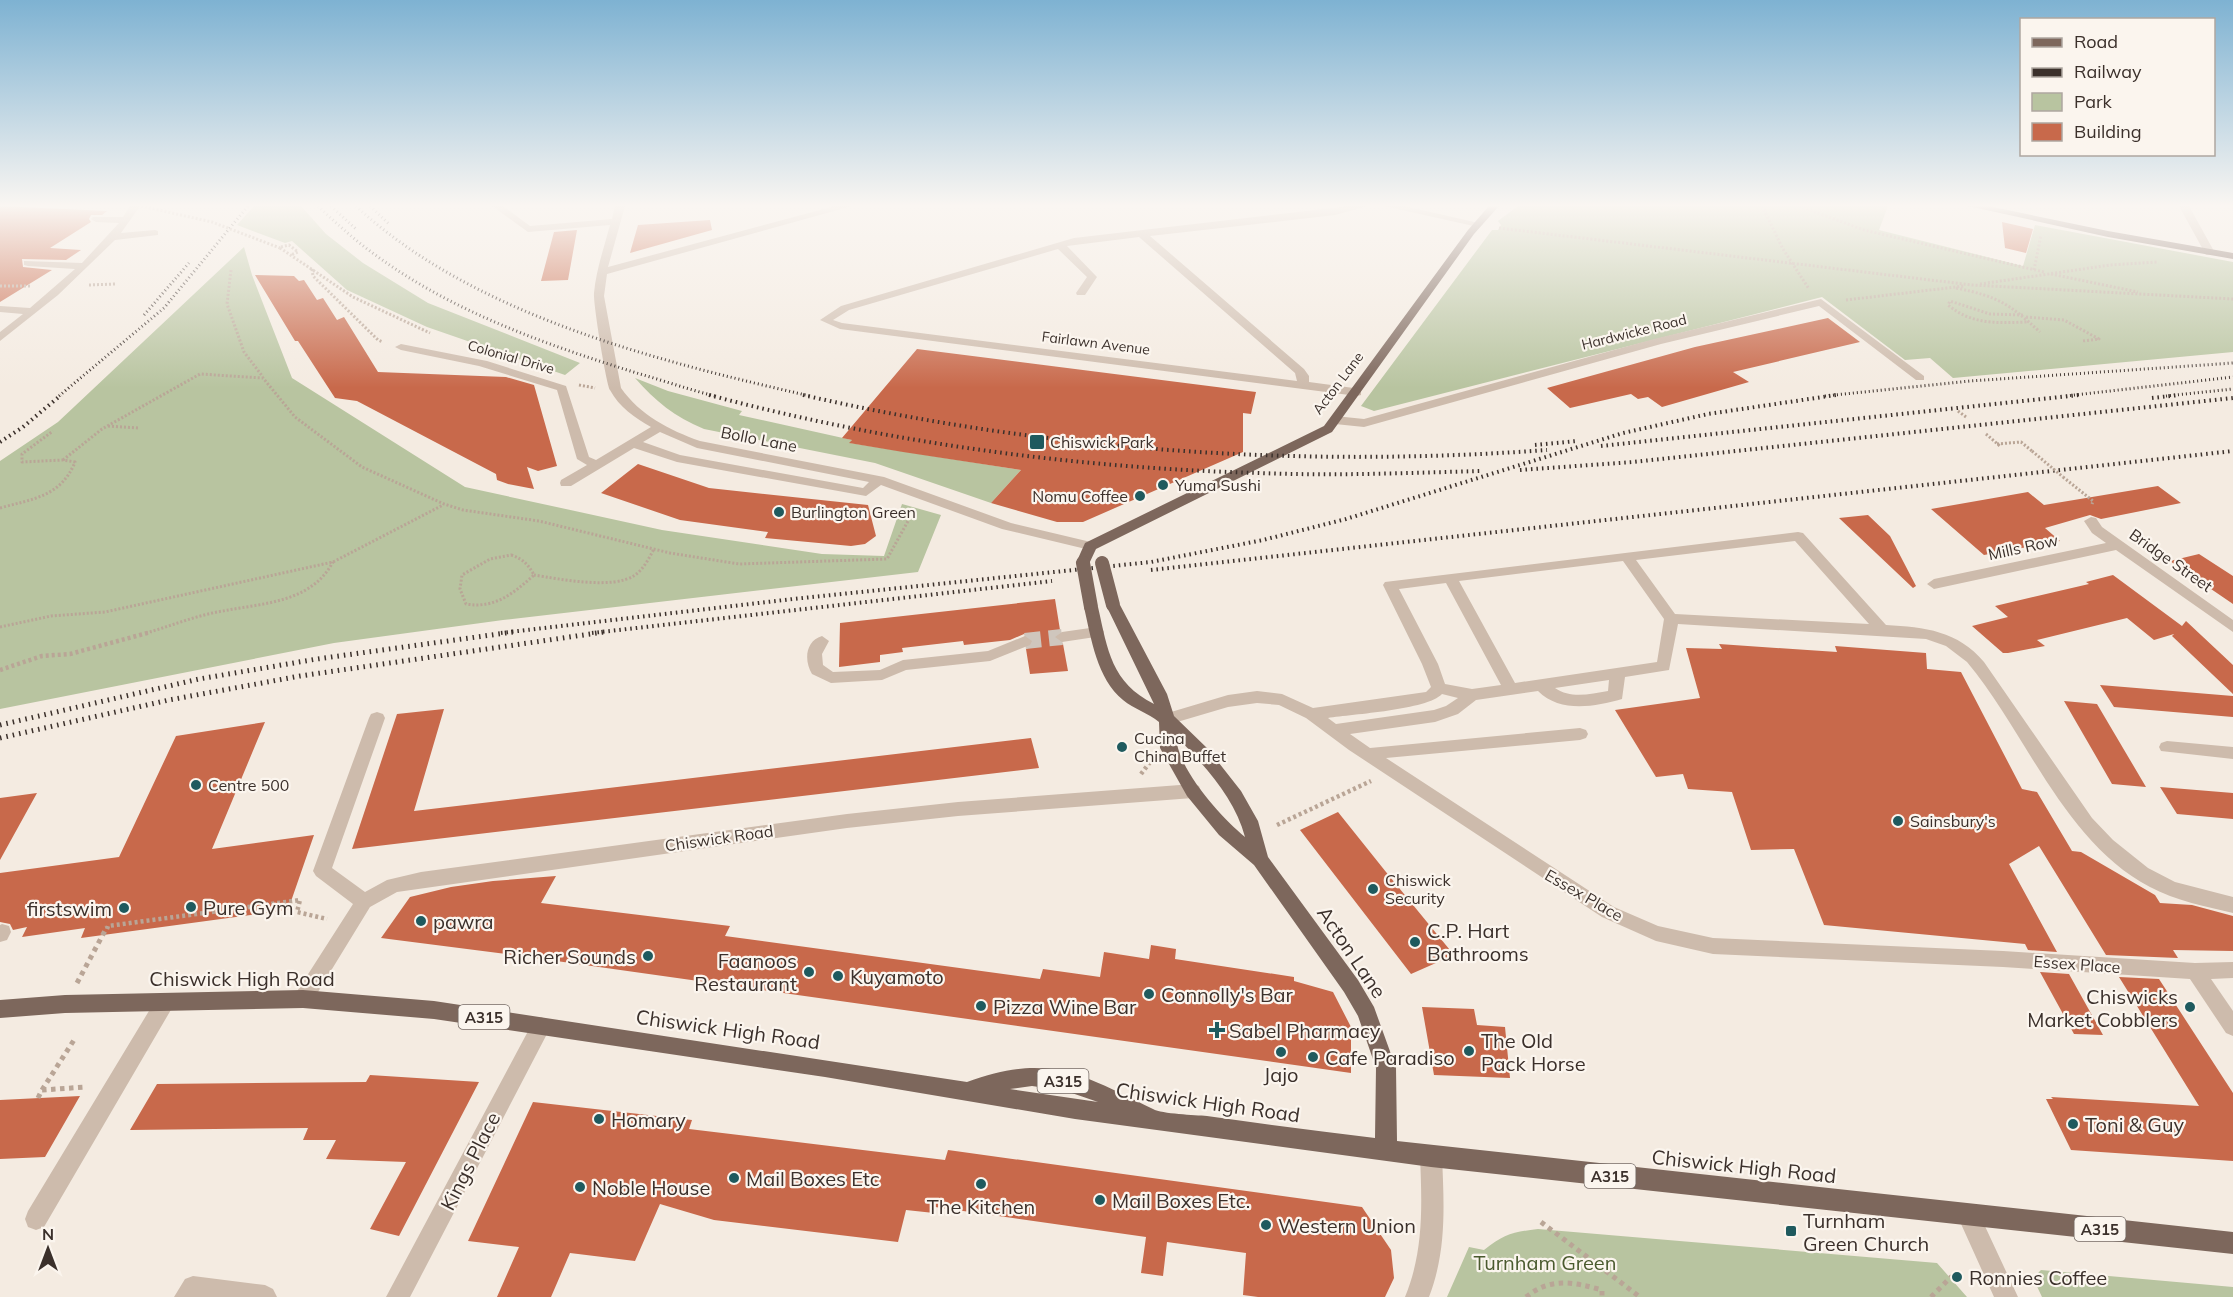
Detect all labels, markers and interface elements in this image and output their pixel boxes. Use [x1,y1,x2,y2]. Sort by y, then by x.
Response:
legend [2020,18,2215,156]
text: Road [2074,30,2118,53]
text: Railway [2074,60,2142,83]
text: Park [2074,90,2113,113]
text: Building [2074,120,2142,143]
street label: Hardwicke Road [1580,310,1688,354]
street label: Fairlawn Avenue [1041,327,1151,359]
street label: Colonial Drive [466,336,556,378]
street label: Acton Lane [1309,348,1367,418]
street label: Bollo Lane [719,422,799,456]
place label: Chiswick Park [1050,432,1154,452]
marker: Chiswick Park [1028,433,1046,451]
place label: Yuma Sushi [1174,475,1261,495]
marker: Yuma Sushi [1156,478,1170,492]
place label: Nomu Coffee [1032,486,1128,506]
marker: Nomu Coffee [1133,489,1147,503]
place label: Burlington Green [791,502,916,522]
marker: Burlington Green [772,505,786,519]
street label: Bridge Street [2126,524,2217,596]
street label: Mills Row [1986,530,2060,564]
place label: Cucina China Buffet [1134,728,1226,766]
marker: Cucina China Buffet [1115,740,1129,754]
place label: Centre 500 [208,775,289,795]
marker: Centre 500 [189,778,203,792]
place label: Sainsbury's [1910,811,1996,831]
marker: Sainsbury's [1891,814,1905,828]
street label: Chiswick Road [664,820,774,856]
street label: Essex Place [1541,865,1627,925]
place label: Chiswick Security [1385,870,1452,908]
marker: Chiswick Security [1366,882,1380,896]
place label: Pure Gym [203,895,293,920]
place label: firstswim [27,896,112,921]
marker: Pure Gym [184,900,198,914]
marker: firstswim [117,901,131,915]
street label: Acton Lane [1312,901,1392,1003]
place label: pawra [433,909,493,934]
marker: pawra [414,914,428,928]
place label: C.P. Hart Bathrooms [1427,918,1529,966]
marker: C.P. Hart Bathrooms [1408,935,1422,949]
place label: Richer Sounds [503,944,636,969]
place label: Faanoos Restaurant [694,948,797,996]
marker: Richer Sounds [641,949,655,963]
street label: Essex Place [2033,951,2121,977]
place label: Kuyamoto [850,964,944,989]
marker: Faanoos Restaurant [802,965,816,979]
street label: Chiswick High Road [149,966,335,991]
marker: Kuyamoto [831,969,845,983]
place label: Connolly's Bar [1161,982,1294,1007]
place label: Chiswicks Market Cobblers [2027,984,2178,1032]
marker: Connolly's Bar [1142,987,1156,1001]
place label: Pizza Wine Bar [993,994,1137,1019]
marker: Pizza Wine Bar [974,999,988,1013]
marker: Chiswicks Market Cobblers [2183,1000,2197,1014]
street label: Chiswick High Road [634,1004,822,1054]
road number: A315 [458,1005,510,1029]
place label: Sabel Pharmacy [1229,1018,1381,1043]
marker: Sabel Pharmacy [1210,1023,1224,1037]
place label: The Old Pack Horse [1481,1028,1586,1076]
marker: The Old Pack Horse [1462,1044,1476,1058]
marker: Jajo [1274,1045,1288,1059]
place label: Cafe Paradiso [1325,1045,1455,1070]
marker: Cafe Paradiso [1306,1050,1320,1064]
place label: Jajo [1264,1062,1298,1087]
road number: A315 [1038,1069,1088,1093]
street label: Chiswick High Road [1114,1077,1302,1127]
place label: Homary [611,1107,686,1132]
street label: Kings Place [435,1108,505,1214]
marker: Homary [592,1112,606,1126]
place label: Toni & Guy [2085,1112,2184,1137]
marker: Toni & Guy [2066,1117,2080,1131]
street label: Chiswick High Road [1650,1144,1838,1188]
road number: A315 [1584,1164,1636,1188]
place label: Mail Boxes Etc [746,1166,880,1191]
marker: Mail Boxes Etc [727,1171,741,1185]
place label: Noble House [592,1175,710,1200]
marker: The Kitchen [974,1177,988,1191]
marker: Noble House [573,1180,587,1194]
place label: Mail Boxes Etc. [1112,1188,1250,1213]
marker: Mail Boxes Etc. [1093,1193,1107,1207]
place label: The Kitchen [927,1194,1035,1219]
place label: Turnham Green Church [1803,1208,1929,1256]
place label: Western Union [1278,1213,1416,1238]
road number: A315 [2074,1217,2126,1241]
marker: Western Union [1259,1218,1273,1232]
north arrow [18,1219,78,1279]
text: N [42,1224,54,1244]
marker: Turnham Green Church [1784,1224,1798,1238]
park label: Turnham Green [1474,1250,1616,1275]
place label: Ronnies Coffee [1969,1265,2107,1290]
marker: Ronnies Coffee [1950,1270,1964,1284]

